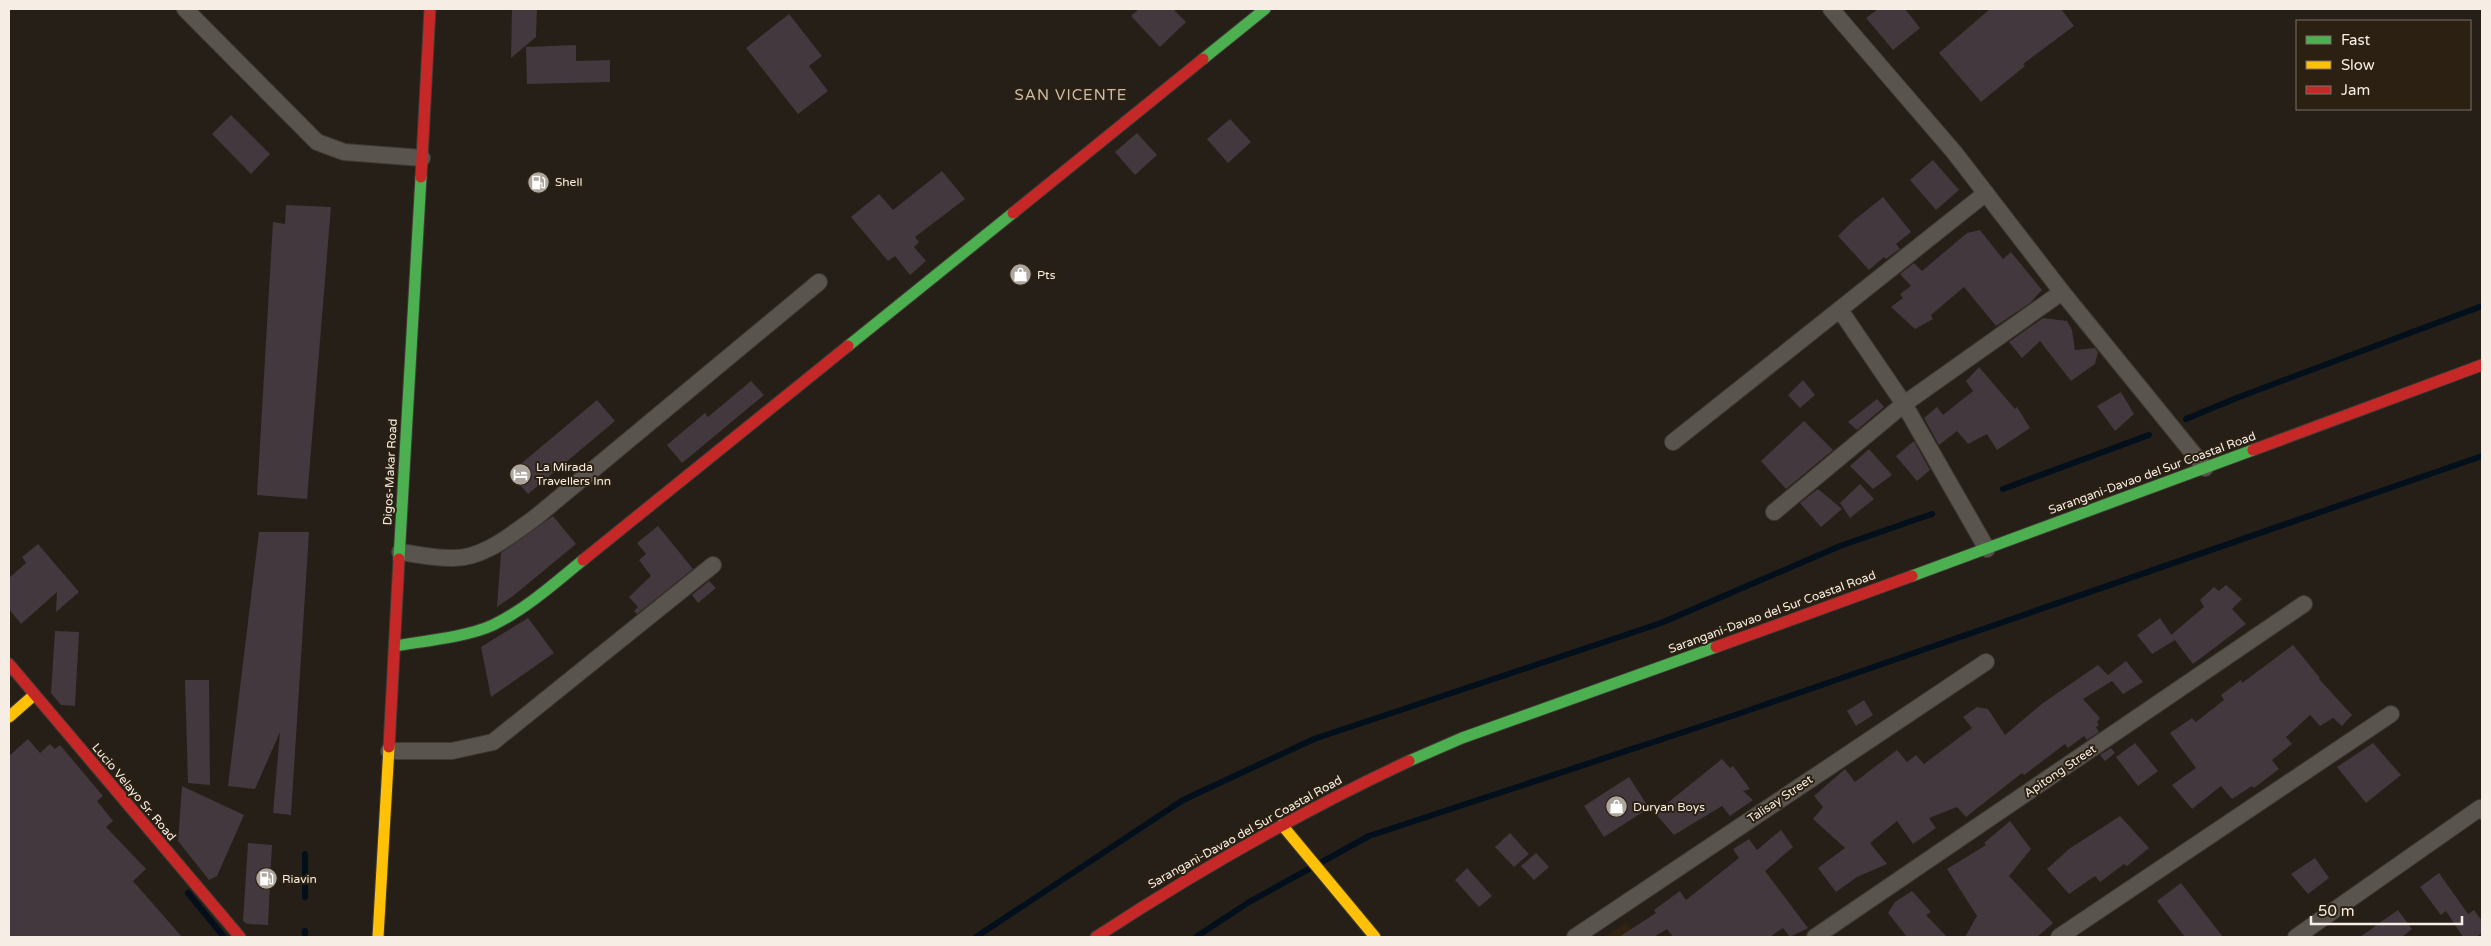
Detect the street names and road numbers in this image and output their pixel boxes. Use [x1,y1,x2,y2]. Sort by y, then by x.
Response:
street label: Digos-Makar Road [380,418,400,526]
street label: Sarangani-Davao del Sur Coastal Road [2046,429,2258,517]
street label: Sarangani-Davao del Sur Coastal Road [1666,568,1878,656]
street label: Lucio Velayo Sr. Road [89,740,179,844]
street label: Apitong Street [2021,742,2099,800]
street label: Talisay Street [1745,772,1815,826]
street label: Sarangani-Davao del Sur Coastal Road [1146,773,1344,891]

